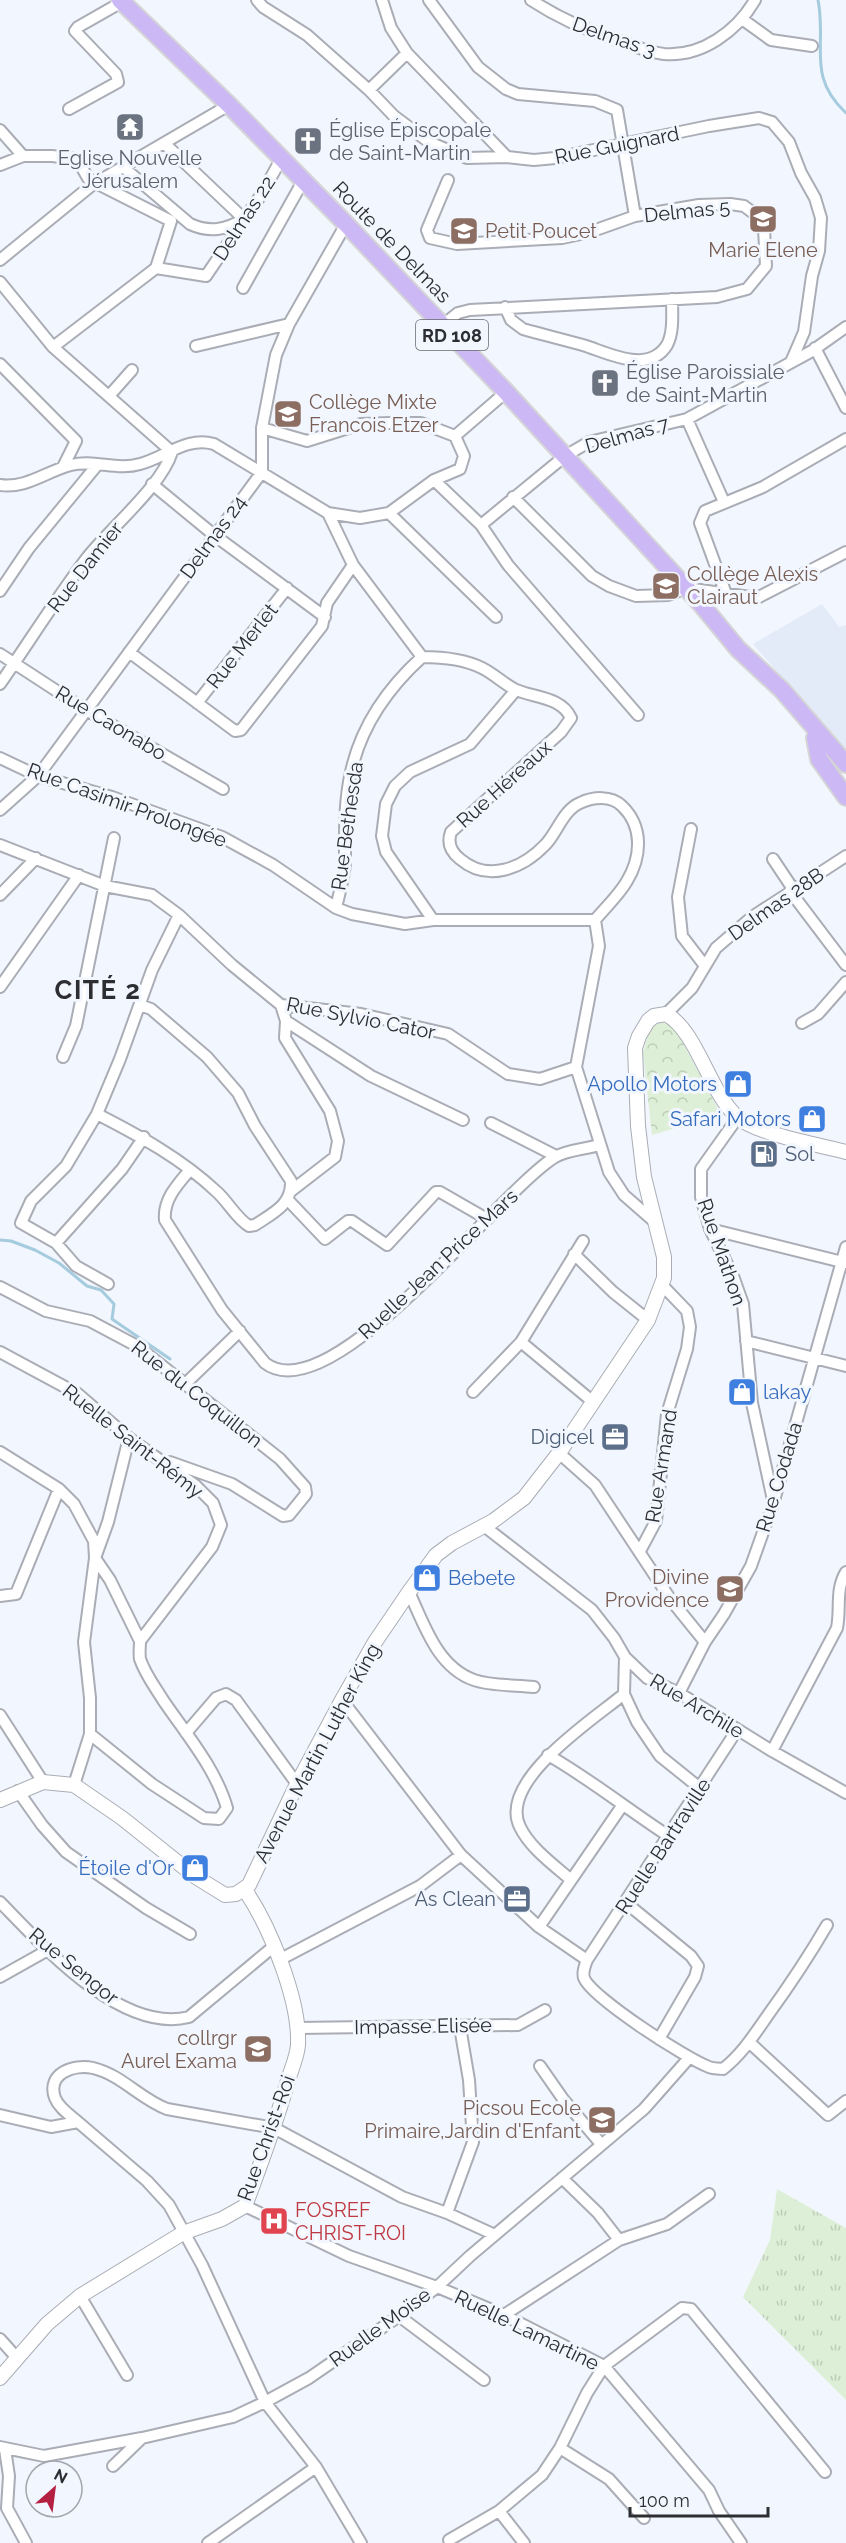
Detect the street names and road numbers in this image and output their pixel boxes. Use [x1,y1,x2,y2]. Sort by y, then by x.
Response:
street label: Delmas 3 [569,12,659,62]
street label: Rue Guignard [553,121,681,169]
street label: Delmas 22 [208,171,280,265]
street label: Route de Delmas [328,176,456,308]
street label: Delmas 5 [643,195,731,227]
road number: RD 108 [416,320,488,350]
street label: Delmas 7 [582,412,672,458]
street label: Delmas 24 [175,491,251,583]
street label: Rue Damier [42,517,128,617]
street label: Rue Merlet [201,598,283,693]
street label: Rue Caonabo [51,681,171,766]
street label: Rue Héreaux [452,735,556,833]
street label: Rue Casimir Prolongée [24,758,230,852]
street label: Rue Bethesda [326,760,368,892]
street label: Delmas 28B [724,862,828,946]
street label: Rue Sylvio Cator [284,992,438,1044]
street label: Ruelle Jean Price Mars [353,1184,523,1344]
street label: Rue Mathon [692,1195,752,1309]
street label: Rue du Coquillon [127,1335,267,1453]
street label: Ruelle Saint-Rémy [58,1379,208,1503]
street label: Rue Armand [640,1407,682,1525]
street label: Rue Codada [751,1419,807,1535]
street label: Avenue Martin Luther King [249,1639,385,1867]
street label: Rue Archile [646,1669,749,1744]
street label: Ruelle Bartraville [610,1773,716,1919]
street label: Rue Sengor [24,1923,124,2009]
street label: Impasse Elisée [354,2013,492,2039]
street label: Rue Christ-Roi [232,2072,300,2204]
street label: Ruelle Moïse [325,2282,436,2372]
street label: Ruelle Lamartine [451,2285,603,2375]

